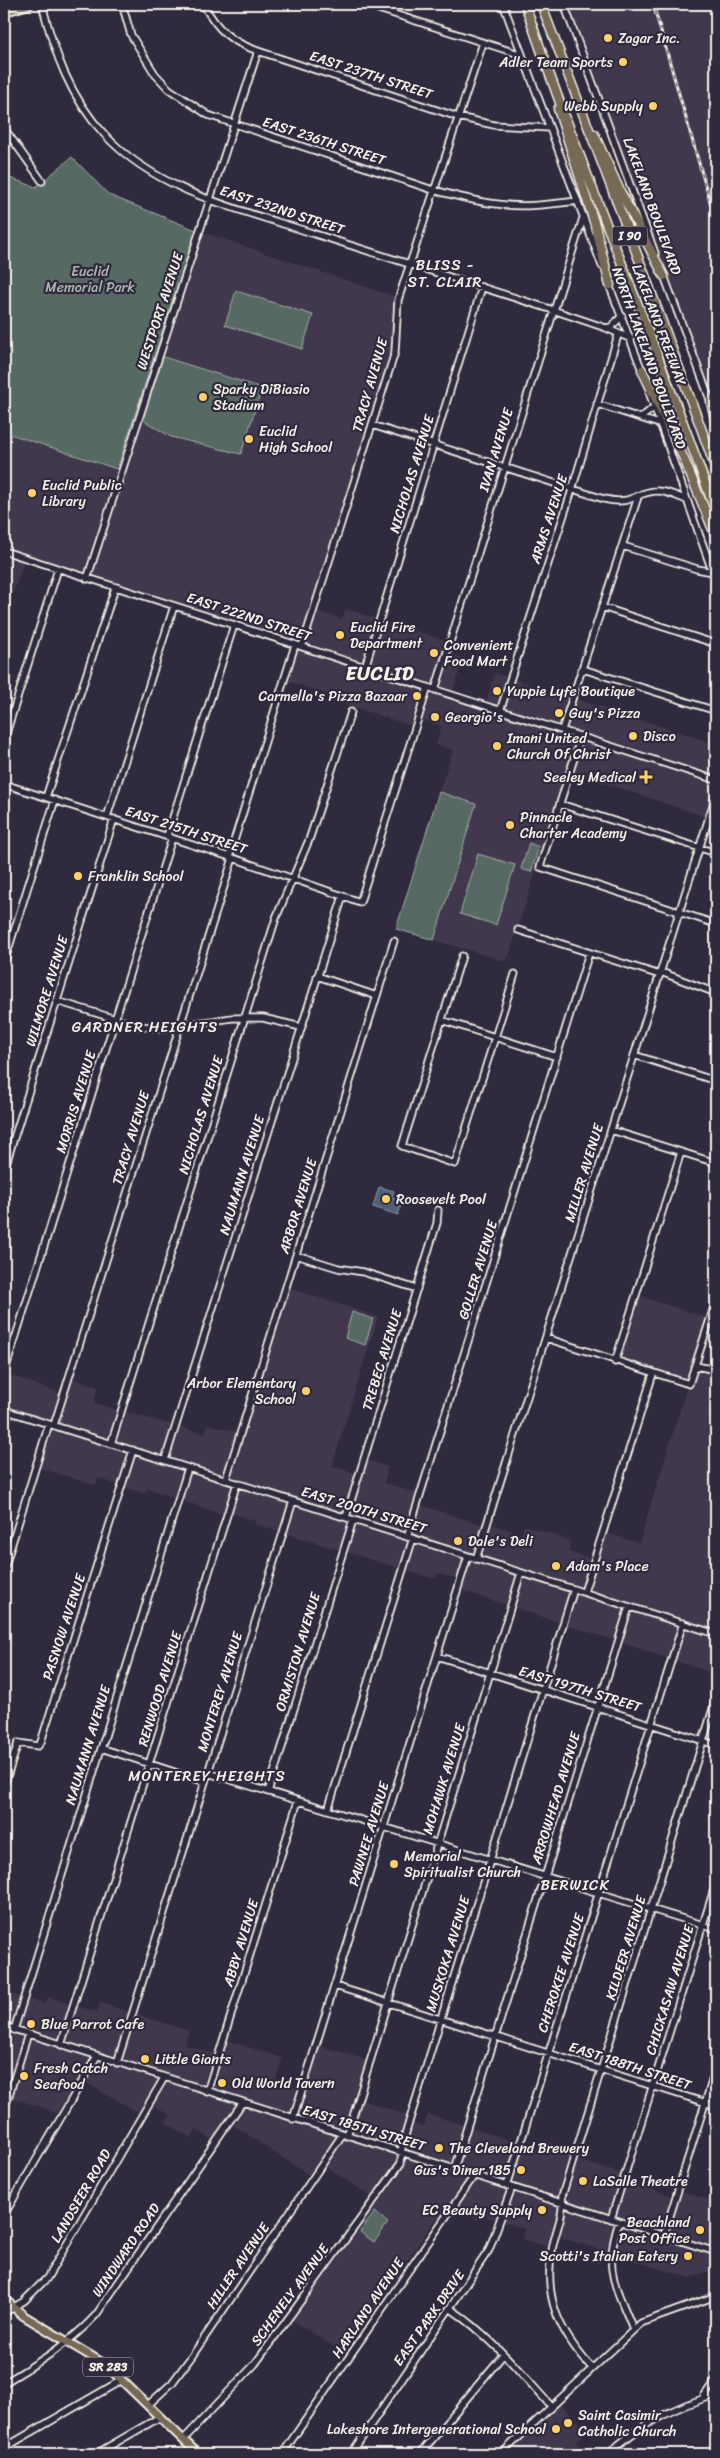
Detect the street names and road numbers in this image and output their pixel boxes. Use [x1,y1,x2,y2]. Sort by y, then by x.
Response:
street label: EAST 237TH STREET [306,43,437,107]
street label: EAST 236TH STREET [259,109,390,173]
street label: LAKELAND BOULEVARD [615,134,689,279]
street label: EAST 232ND STREET [216,178,349,242]
road number: I 90 [612,227,648,246]
street label: WESTPORT AVENUE [129,248,191,373]
street label: LAKELAND FREEWAY [624,260,694,390]
street label: NORTH LAKELAND BOULEVARD [604,263,694,453]
street label: TRACY AVENUE [345,334,396,435]
street label: IVAN AVENUE [471,404,521,496]
street label: NICHOLAS AVENUE [382,411,442,536]
street label: ARMS AVENUE [522,470,576,568]
street label: EAST 222ND STREET [183,585,316,649]
street label: EAST 215TH STREET [122,798,252,862]
street label: WILMORE AVENUE [18,931,76,1050]
street label: MORRIS AVENUE [49,1046,104,1156]
street label: NICHOLAS AVENUE [171,1052,231,1177]
street label: TRACY AVENUE [105,1087,158,1188]
street label: NAUMANN AVENUE [212,1111,272,1238]
street label: MILLER AVENUE [557,1120,611,1225]
street label: ARBOR AVENUE [271,1154,325,1258]
street label: GOLLER AVENUE [451,1216,505,1323]
street label: TREBEC AVENUE [355,1305,410,1414]
street label: EAST 200TH STREET [298,1479,431,1541]
street label: PASNOW AVENUE [35,1569,93,1683]
street label: ORMISTON AVENUE [268,1588,328,1715]
street label: RENWOOD AVENUE [131,1627,190,1750]
street label: MONTEREY AVENUE [190,1628,250,1755]
street label: EAST 197TH STREET [516,1658,646,1720]
street label: NAUMANN AVENUE [58,1681,118,1808]
street label: MOHAWK AVENUE [415,1719,473,1838]
street label: ARROWHEAD AVENUE [524,1728,588,1868]
street label: PAWNEE AVENUE [341,1777,397,1889]
street label: KILDEER AVENUE [598,1891,654,2003]
street label: MUSKOKA AVENUE [419,1892,478,2015]
street label: ABBY AVENUE [216,1895,267,1991]
street label: CHEROKEE AVENUE [530,1909,592,2036]
street label: CHICKASAW AVENUE [638,1921,702,2058]
street label: EAST 188TH STREET [566,2034,696,2098]
street label: EAST 185TH STREET [299,2097,430,2159]
street label: LANDSEER ROAD [44,2144,118,2248]
street label: WINDWARD ROAD [85,2197,167,2302]
street label: HILLER AVENUE [200,2216,277,2315]
street label: SCHENELY AVENUE [244,2238,337,2352]
street label: HARLAND AVENUE [325,2252,412,2363]
street label: EAST PARK DRIVE [386,2264,472,2371]
road number: SR 283 [83,2358,133,2376]

